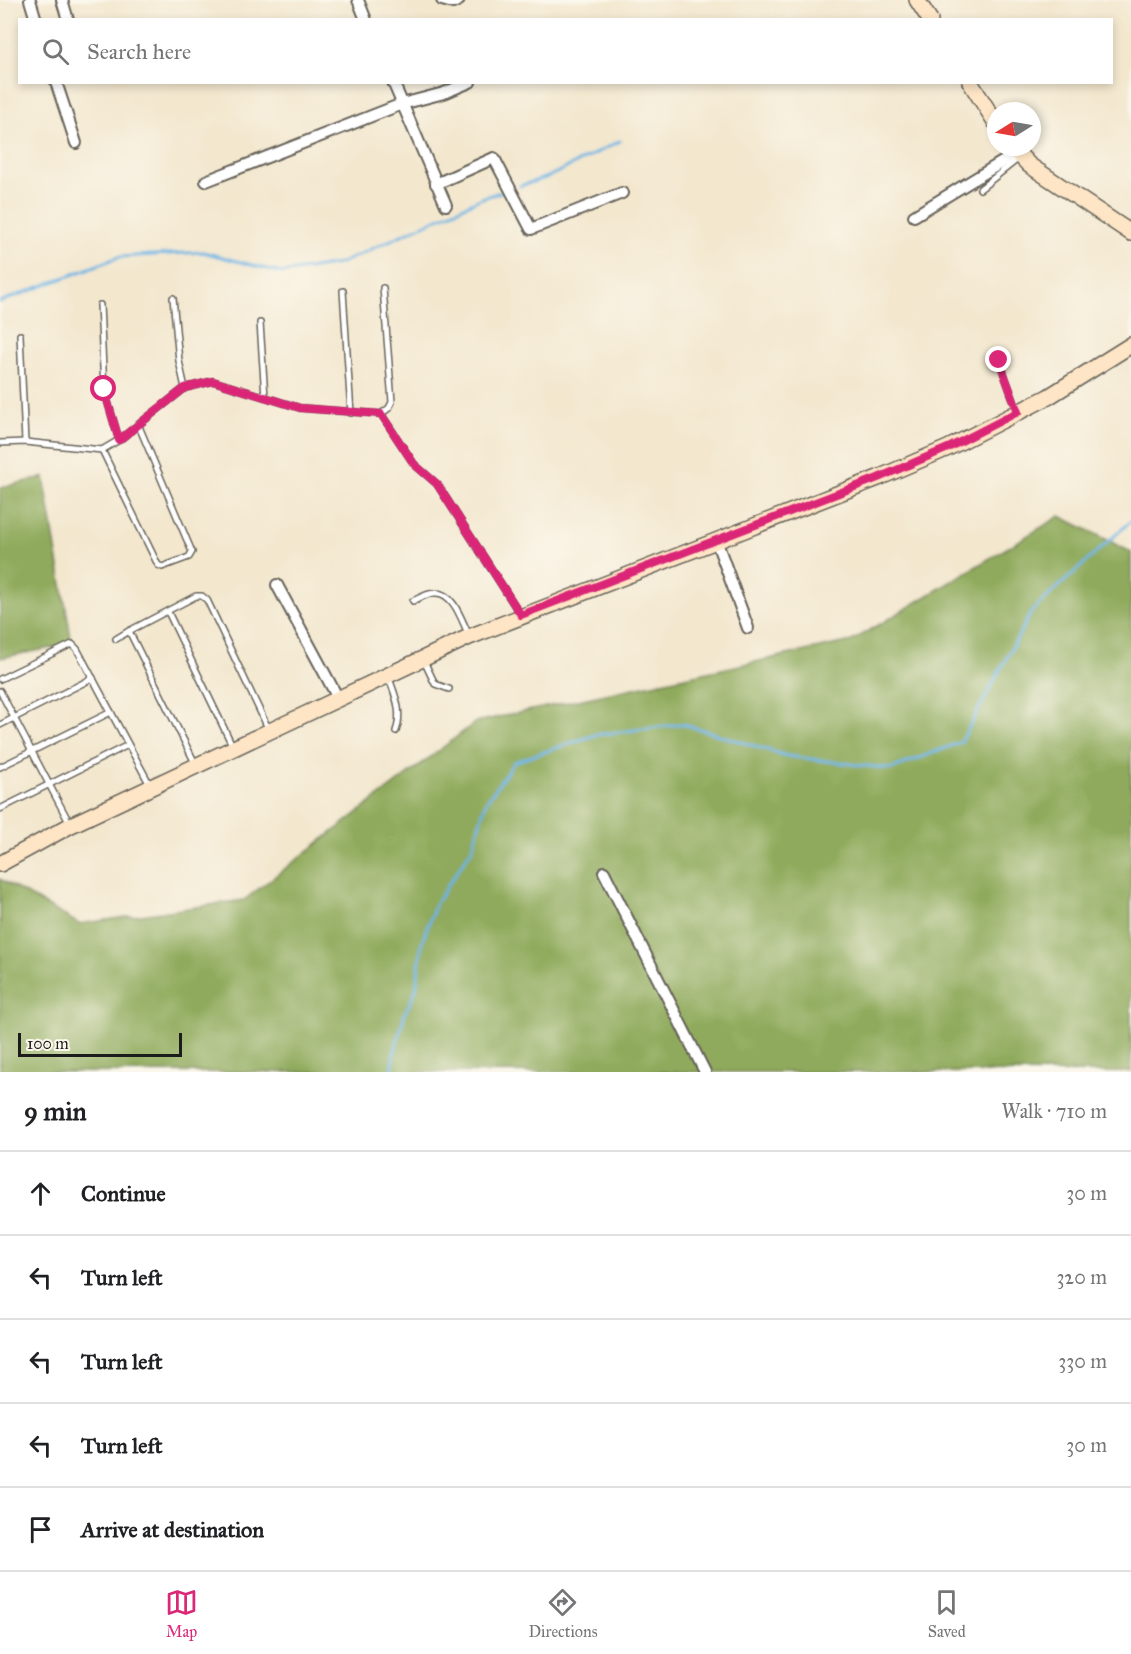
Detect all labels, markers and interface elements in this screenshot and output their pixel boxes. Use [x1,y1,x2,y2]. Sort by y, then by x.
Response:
search box [18,18,1113,84]
icon: search [39,35,72,68]
text: Search here [87,38,191,65]
north arrow [987,102,1041,156]
route end [985,346,1011,372]
route start [90,375,116,401]
scale bar [18,1030,182,1058]
text: 100 m [27,1034,69,1053]
text: 9 min [24,1095,87,1127]
text: Walk · 710 m [1002,1099,1107,1123]
icon: ahead [24,1177,57,1210]
text: Continue [81,1180,166,1207]
text: 30 m [1066,1181,1107,1205]
icon: left [24,1261,57,1294]
text: Turn left [81,1264,163,1291]
text: 320 m [1056,1265,1107,1289]
icon: left [24,1345,57,1378]
text: Turn left [81,1348,163,1375]
text: 330 m [1058,1349,1107,1373]
icon: left [24,1429,57,1462]
text: Turn left [81,1432,163,1459]
text: 30 m [1066,1433,1107,1457]
icon: arrive [24,1513,57,1546]
text: Arrive at destination [81,1516,264,1543]
tab: Map [165,1586,198,1641]
tab: Directions [528,1586,597,1641]
tab: Saved [928,1586,966,1641]

